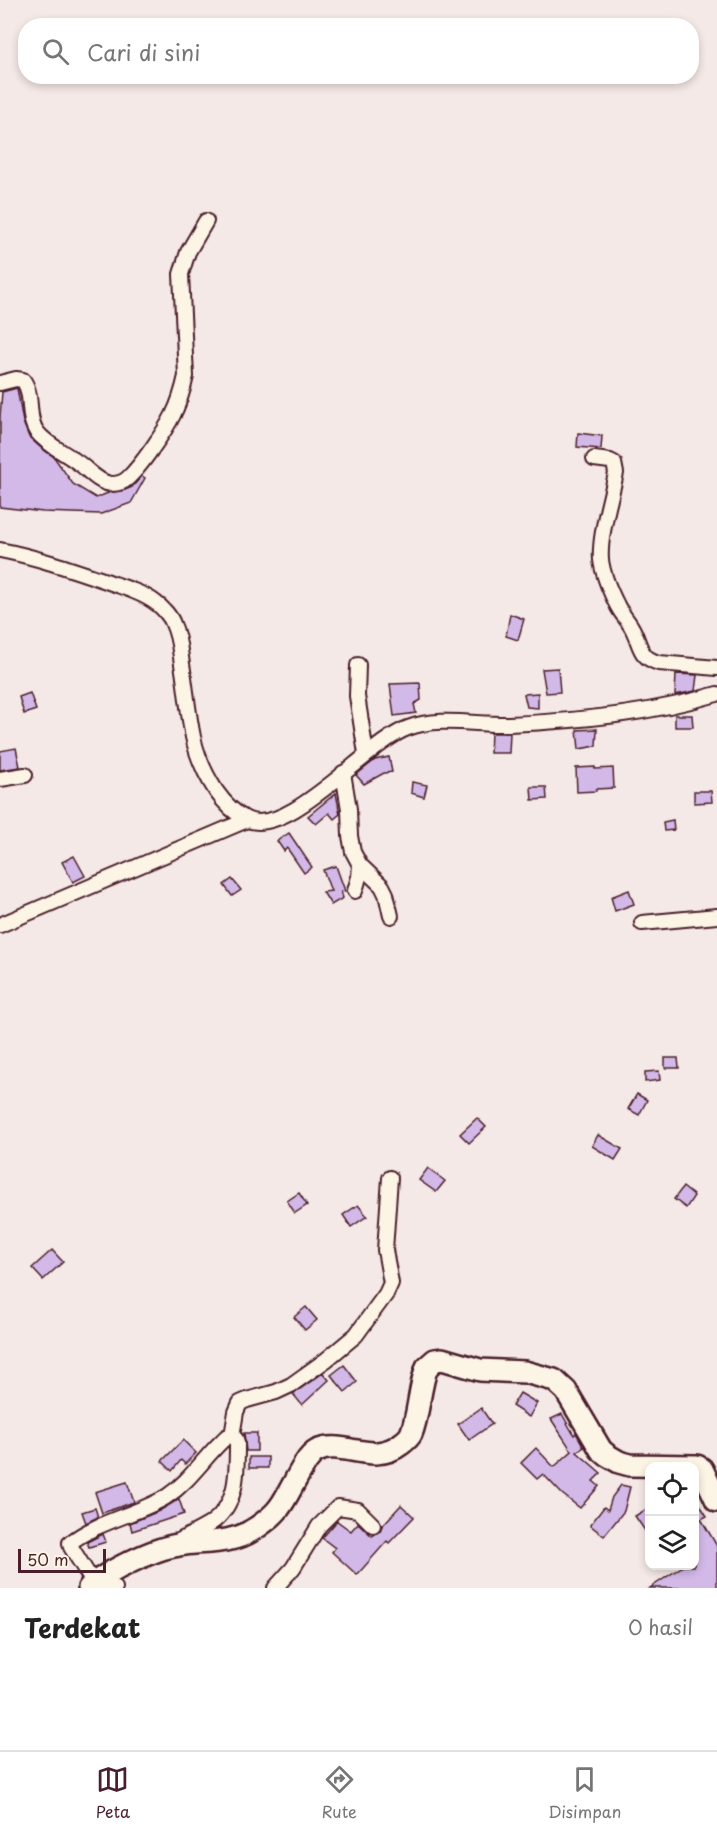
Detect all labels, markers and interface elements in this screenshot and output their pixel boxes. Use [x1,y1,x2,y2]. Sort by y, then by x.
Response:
search box [18,18,699,84]
icon: search [39,35,72,68]
text: Cari di sini [87,35,200,68]
map controls [645,1462,699,1570]
button: locate [645,1462,699,1516]
button: layers [645,1516,699,1570]
scale bar [18,1546,106,1574]
text: 50 m [27,1547,68,1571]
text: Terdekat [24,1608,141,1647]
text: 0 hasil [628,1612,693,1642]
tab: Peta [96,1763,130,1823]
tab: Rute [322,1763,357,1823]
tab: Disimpan [548,1763,621,1823]

